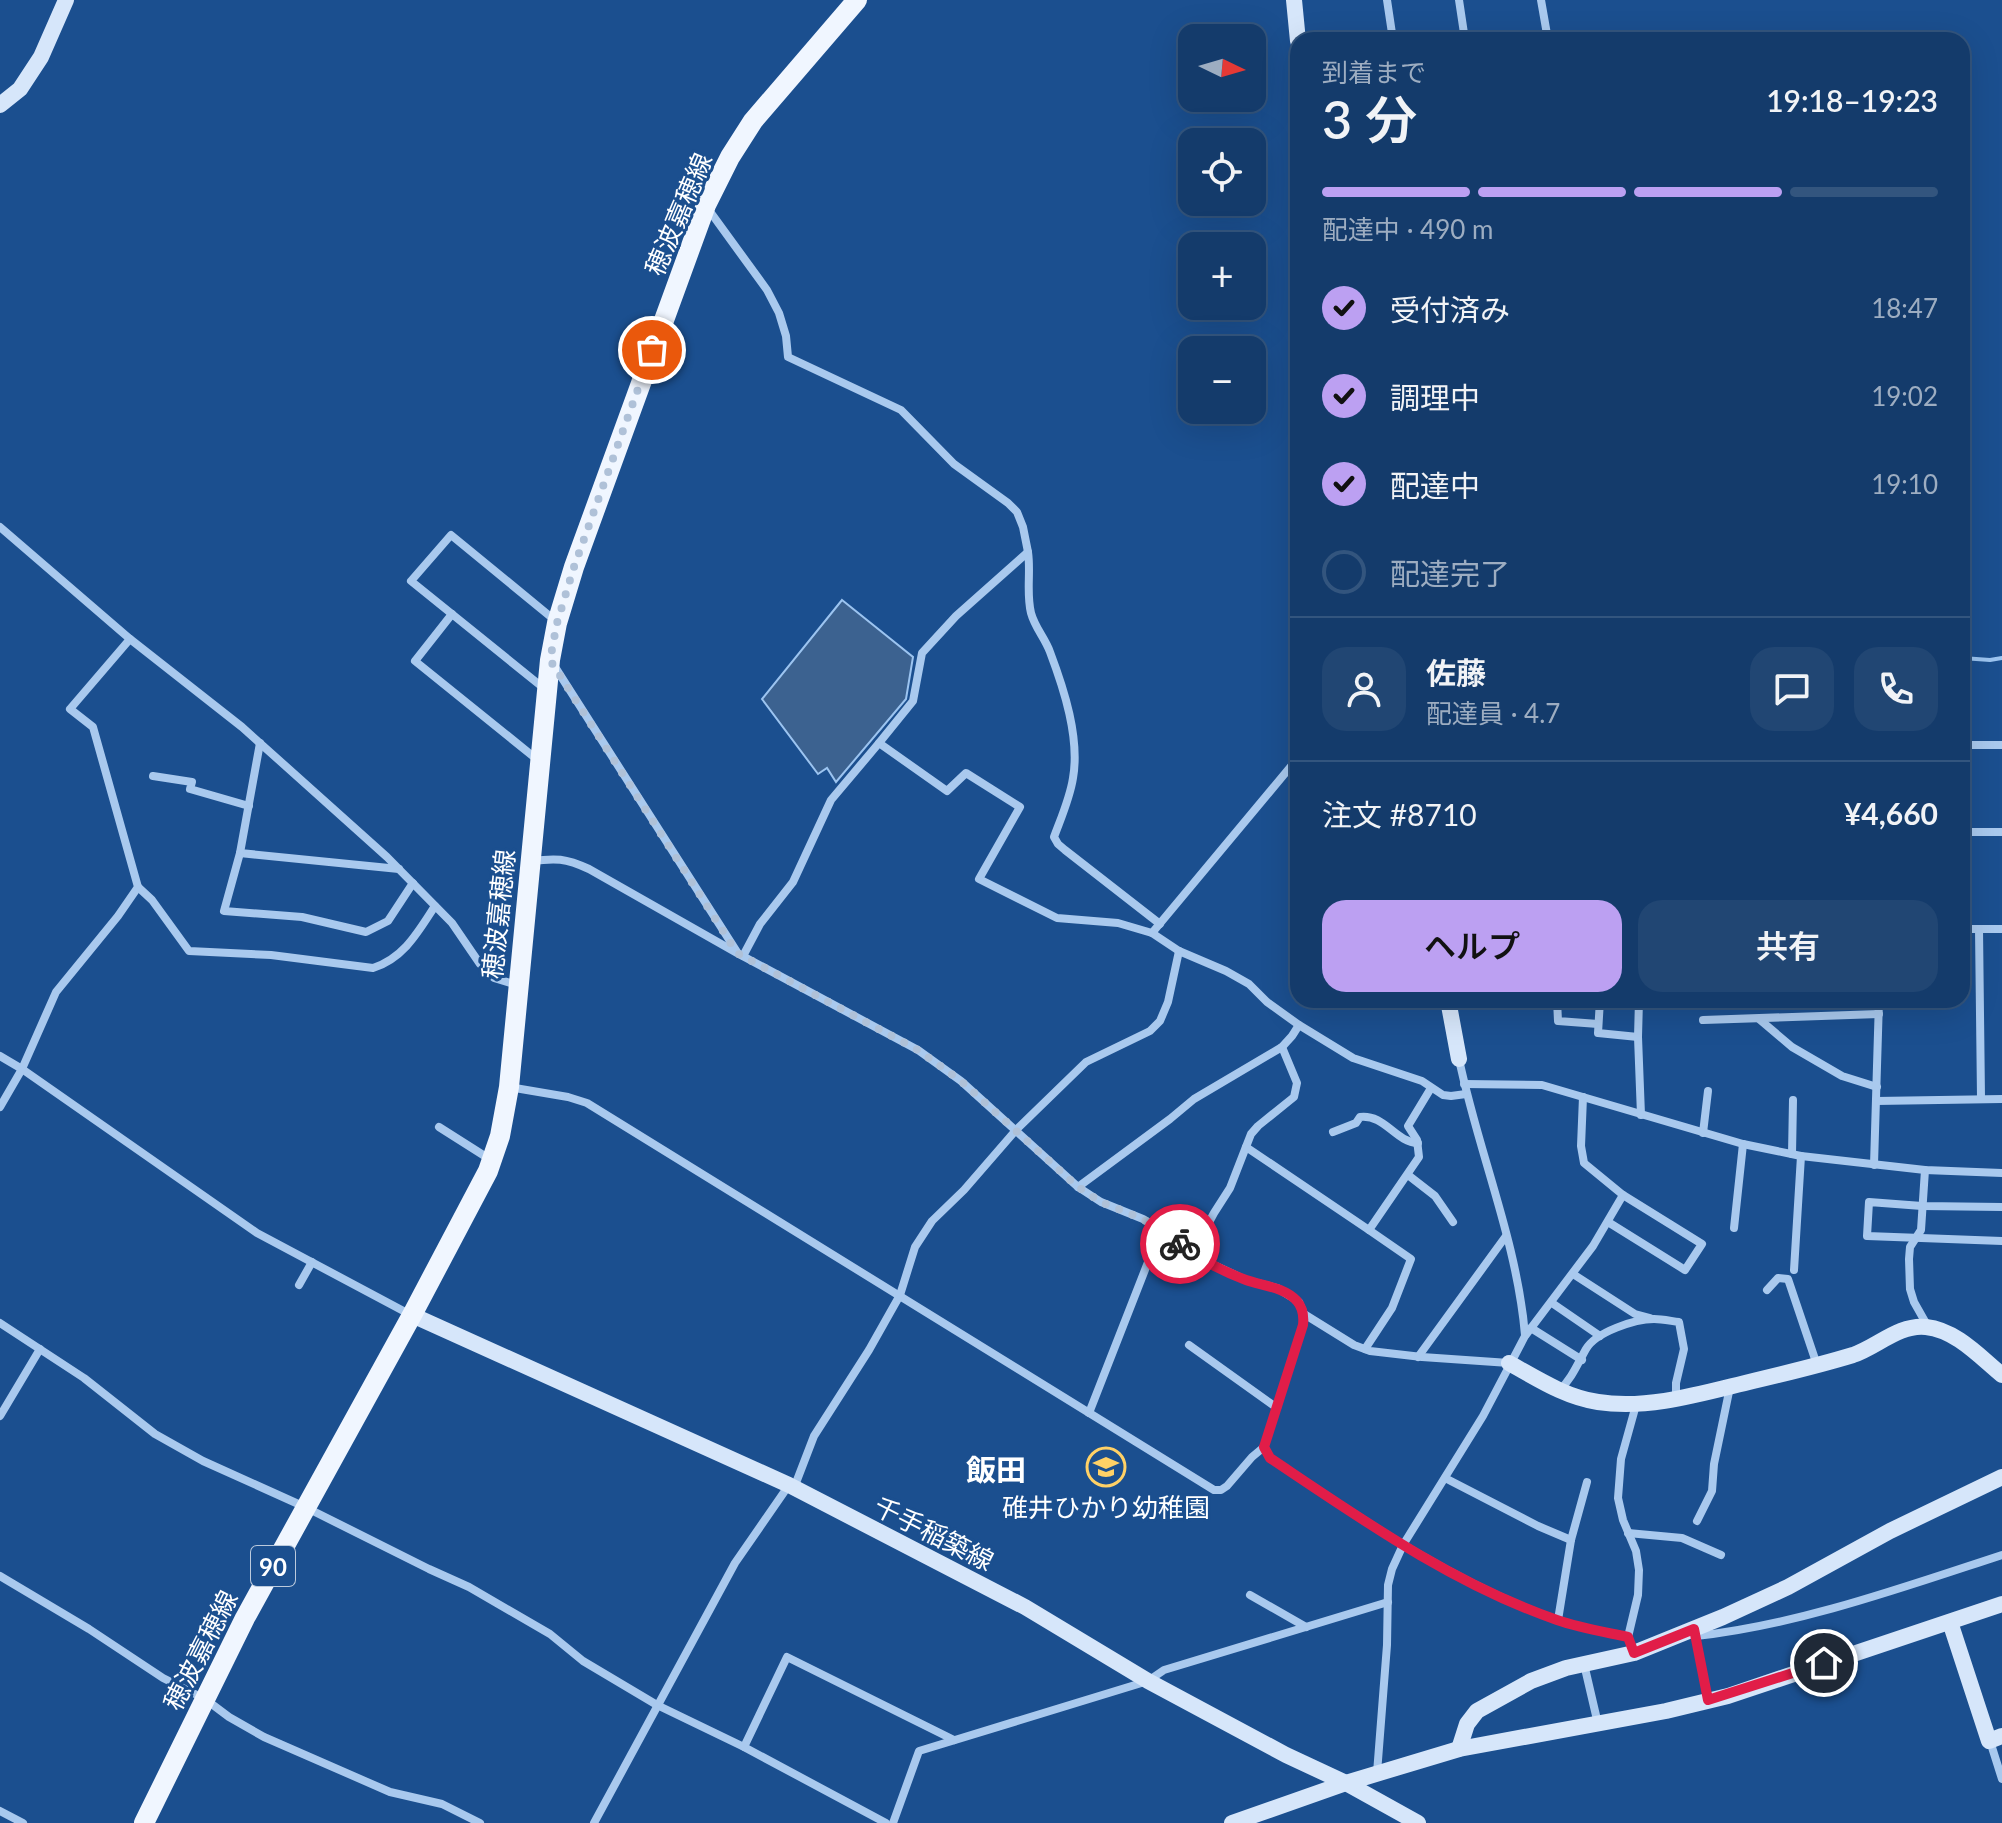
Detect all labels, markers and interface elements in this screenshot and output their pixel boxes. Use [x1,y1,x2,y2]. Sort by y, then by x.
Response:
north arrow [1178,24,1266,112]
map controls [1178,24,1266,424]
text: 到着まで [1322,56,1426,88]
text: 19:18–19:23 [1766,82,1938,118]
text: 3 分 [1322,88,1417,150]
button: locate [1178,128,1266,216]
street label: 穂波嘉穂線 [638,148,718,280]
text: 配達中 · 490 m [1322,213,1493,245]
button: + [1178,232,1266,320]
icon: check [1322,286,1366,330]
text: 受付済み [1390,291,1510,327]
text: 18:47 [1871,292,1938,324]
pin [618,316,686,384]
icon: bag [630,328,674,372]
button: − [1178,336,1266,424]
icon: check [1322,374,1366,418]
text: 調理中 [1390,379,1480,415]
text: 19:02 [1871,380,1938,412]
icon: check [1322,462,1366,506]
text: 配達中 [1390,467,1480,503]
text: 19:10 [1871,468,1938,500]
text: 配達完了 [1390,555,1510,591]
button: person [1322,647,1406,731]
button: chat [1750,647,1834,731]
button: phone [1854,647,1938,731]
text: 佐藤 [1426,654,1486,690]
text: 配達員 · 4.7 [1426,697,1560,729]
text: ¥4,660 [1844,795,1938,831]
text: 注文 #8710 [1322,796,1477,832]
street label: 穂波嘉穂線 [475,848,521,980]
button: ヘルプ [1322,900,1622,992]
button: 共有 [1638,900,1938,992]
courier [1140,1204,1220,1284]
icon: bike [1158,1222,1202,1266]
school or university icon: 碓井ひかり幼稚園 [1085,1446,1127,1488]
district label: 飯田 [966,1451,1026,1487]
street label: 千手稲築線 [869,1489,999,1577]
place label: 碓井ひかり幼稚園 [1002,1491,1210,1523]
road number: 90 [251,1546,295,1586]
street label: 穂波嘉穂線 [156,1585,244,1715]
pin [1790,1629,1858,1697]
icon: home [1802,1641,1846,1685]

